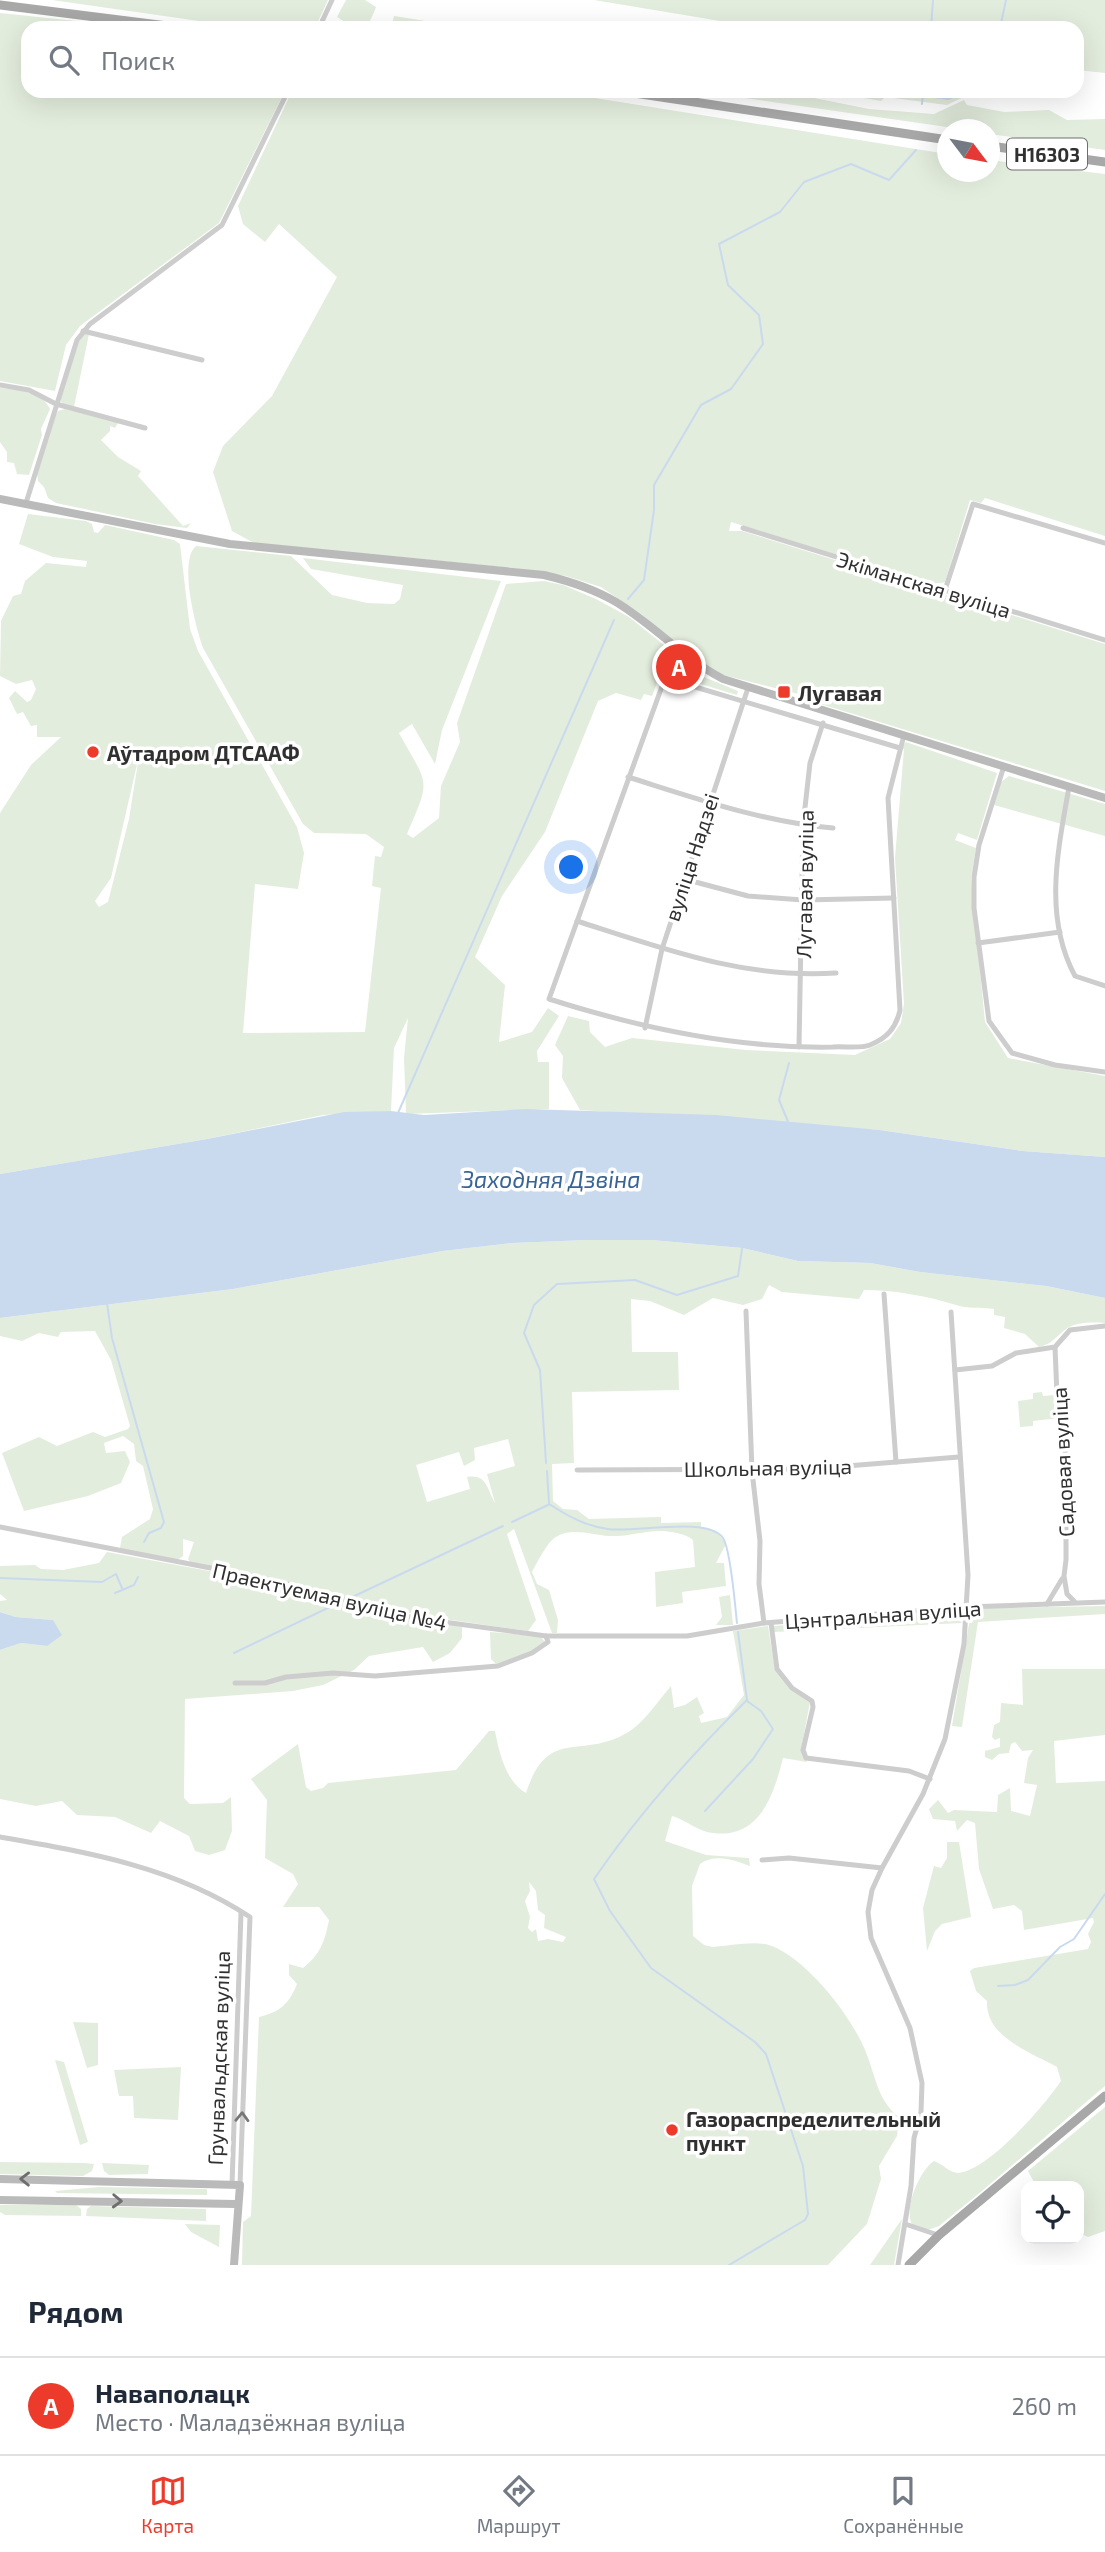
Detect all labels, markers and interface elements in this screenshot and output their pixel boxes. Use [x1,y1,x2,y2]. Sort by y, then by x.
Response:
search box [21,21,1084,98]
icon: search [45,41,83,79]
text: Поиск [101,44,175,75]
north arrow [937,119,1000,182]
road number: Н16303 [1007,138,1087,170]
street label: Экіманская вуліца [834,546,1014,623]
pin: A [656,641,702,693]
place label: Лугавая [798,680,882,705]
marker: Лугавая [776,684,792,700]
place label: Аўтадром ДТСААФ [107,740,300,765]
marker: Аўтадром ДТСААФ [85,744,101,760]
street label: вуліца Надзеі [659,790,724,924]
street label: Лугавая вуліца [790,810,819,959]
your location [554,850,588,884]
water label: Заходняя Дзвіна [461,1165,641,1193]
street label: Садовая вуліца [1046,1386,1079,1538]
street label: Школьная вуліца [684,1453,852,1482]
street label: Праектуемая вуліца №4 [210,1557,450,1636]
street label: Цэнтральная вуліца [784,1595,982,1634]
street label: Грунвальдская вуліца [202,1950,235,2166]
place label: Газораспределительный пункт [686,2106,941,2155]
one-way arrow [235,2111,250,2122]
marker: Газораспределительный пункт [664,2122,680,2138]
one-way arrow [19,2172,30,2187]
map controls [1021,2181,1084,2244]
button: locate [1021,2181,1084,2244]
one-way arrow [113,2193,123,2209]
text: Рядом [28,2293,124,2329]
text: Наваполацк [95,2377,250,2408]
text: A [43,2392,59,2420]
text: 260 m [1012,2392,1077,2420]
text: Место · Маладзёжная вуліца [95,2408,405,2436]
tab: Карта [141,2472,194,2537]
tab: Маршрут [477,2472,561,2537]
tab: Сохранённые [843,2472,964,2537]

